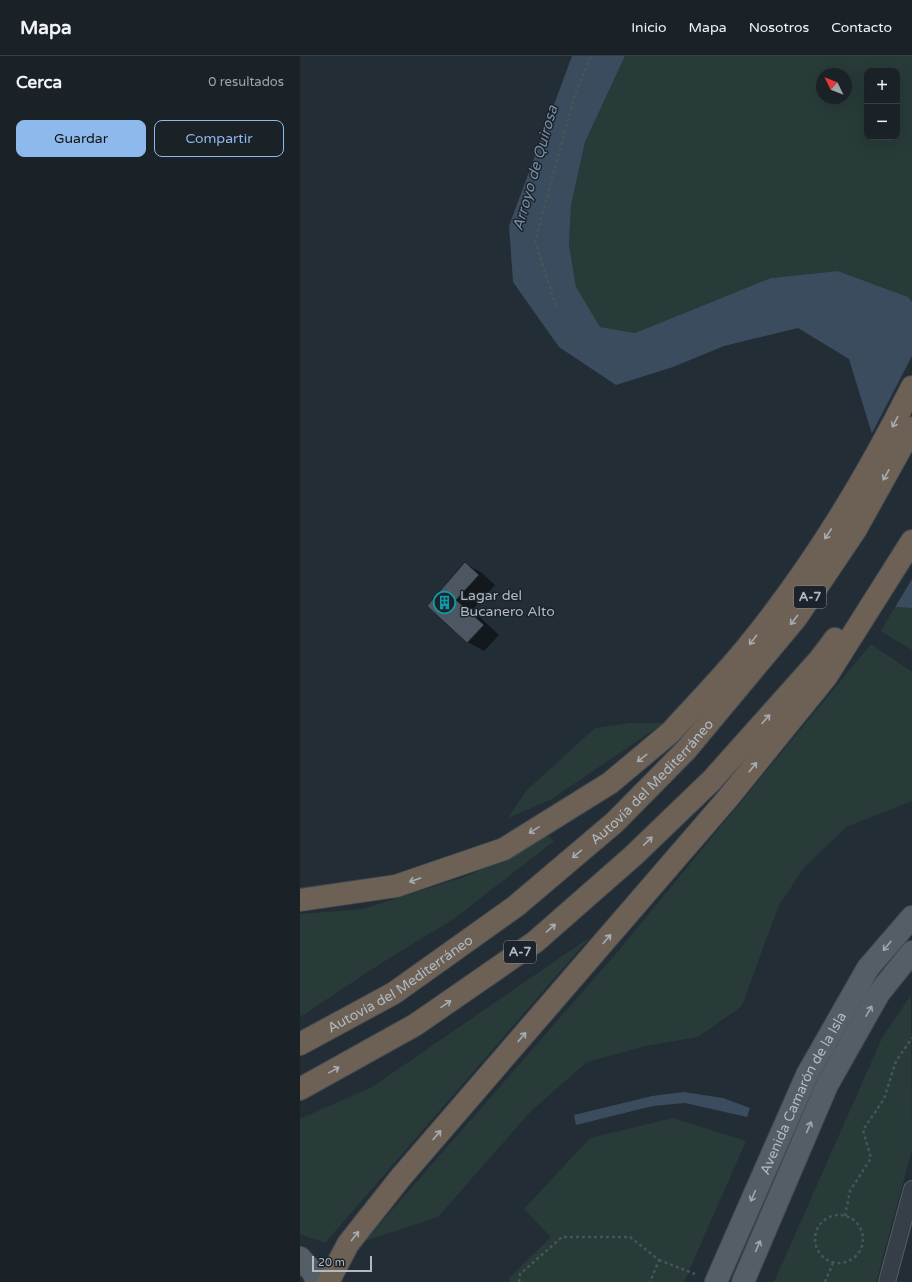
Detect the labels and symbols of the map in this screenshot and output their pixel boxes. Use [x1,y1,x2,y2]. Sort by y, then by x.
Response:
north arrow [816,68,852,104]
water label: Arroyo de Quirosa [509,103,562,233]
one-way arrow [890,416,898,428]
one-way arrow [882,469,890,481]
one-way arrow [824,528,832,539]
road number: A-7 [794,586,826,608]
place label: Lagar del Bucanero Alto [460,587,555,620]
building icon: Lagar del Bucanero Alto [431,590,457,616]
one-way arrow [790,614,798,625]
one-way arrow [749,634,757,645]
one-way arrow [762,714,771,725]
street label: Autovía del Mediterráneo [586,715,717,848]
one-way arrow [636,753,647,762]
one-way arrow [749,762,757,773]
one-way arrow [529,826,540,834]
one-way arrow [643,837,653,846]
one-way arrow [572,849,583,858]
one-way arrow [408,877,421,884]
one-way arrow [546,923,556,932]
street label: Autovía del Mediterráneo [324,931,476,1036]
one-way arrow [602,933,611,944]
road number: A-7 [504,941,536,963]
one-way arrow [882,941,891,952]
one-way arrow [440,1000,451,1008]
one-way arrow [865,1005,873,1017]
street label: Avenida Camarón de la Isla [756,1009,850,1177]
one-way arrow [517,1032,526,1042]
one-way arrow [328,1066,340,1074]
one-way arrow [806,1121,813,1133]
one-way arrow [432,1130,441,1141]
one-way arrow [749,1190,757,1202]
one-way arrow [350,1231,359,1242]
one-way arrow [755,1241,762,1253]
scale bar [312,1254,372,1273]

